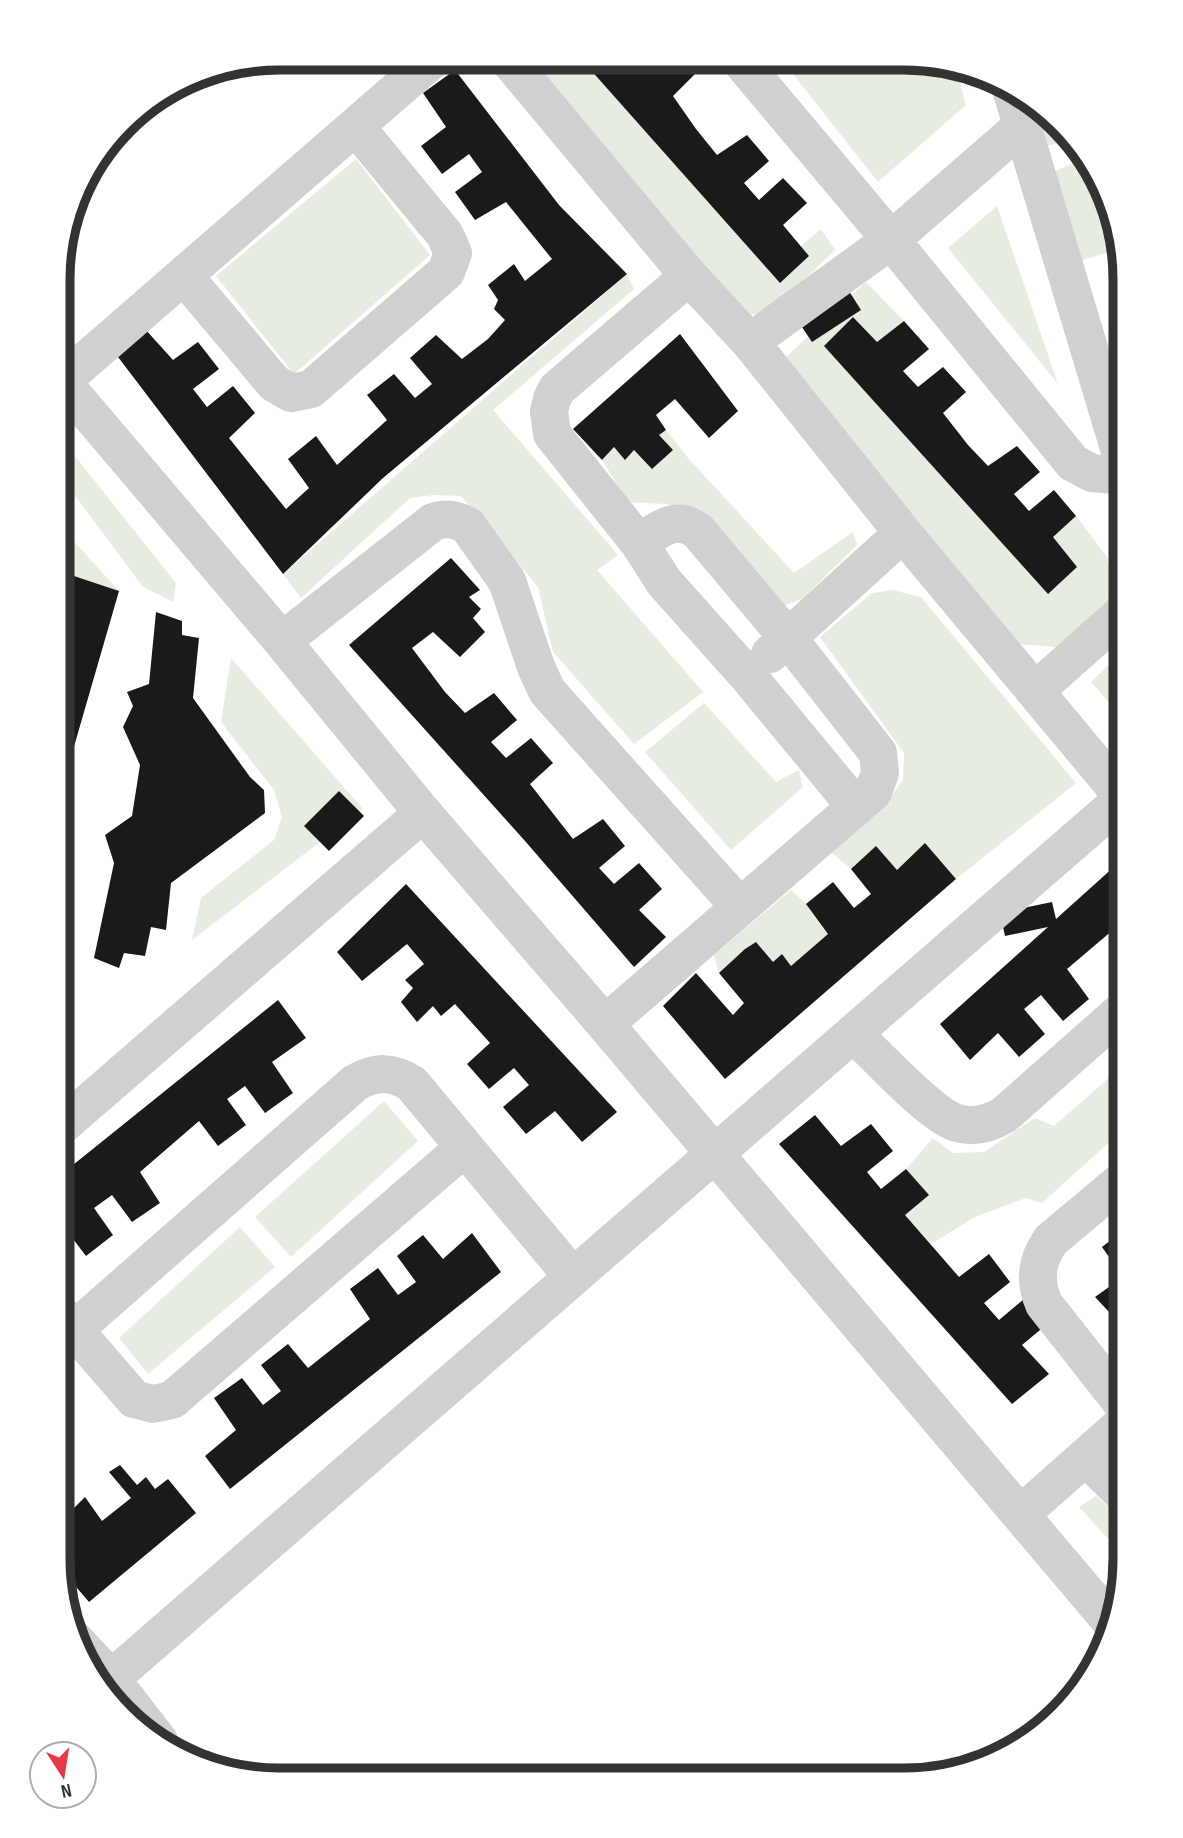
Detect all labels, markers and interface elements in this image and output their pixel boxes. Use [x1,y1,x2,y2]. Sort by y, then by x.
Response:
north arrow [28,1740,98,1810]
text: N [59,1778,74,1802]

